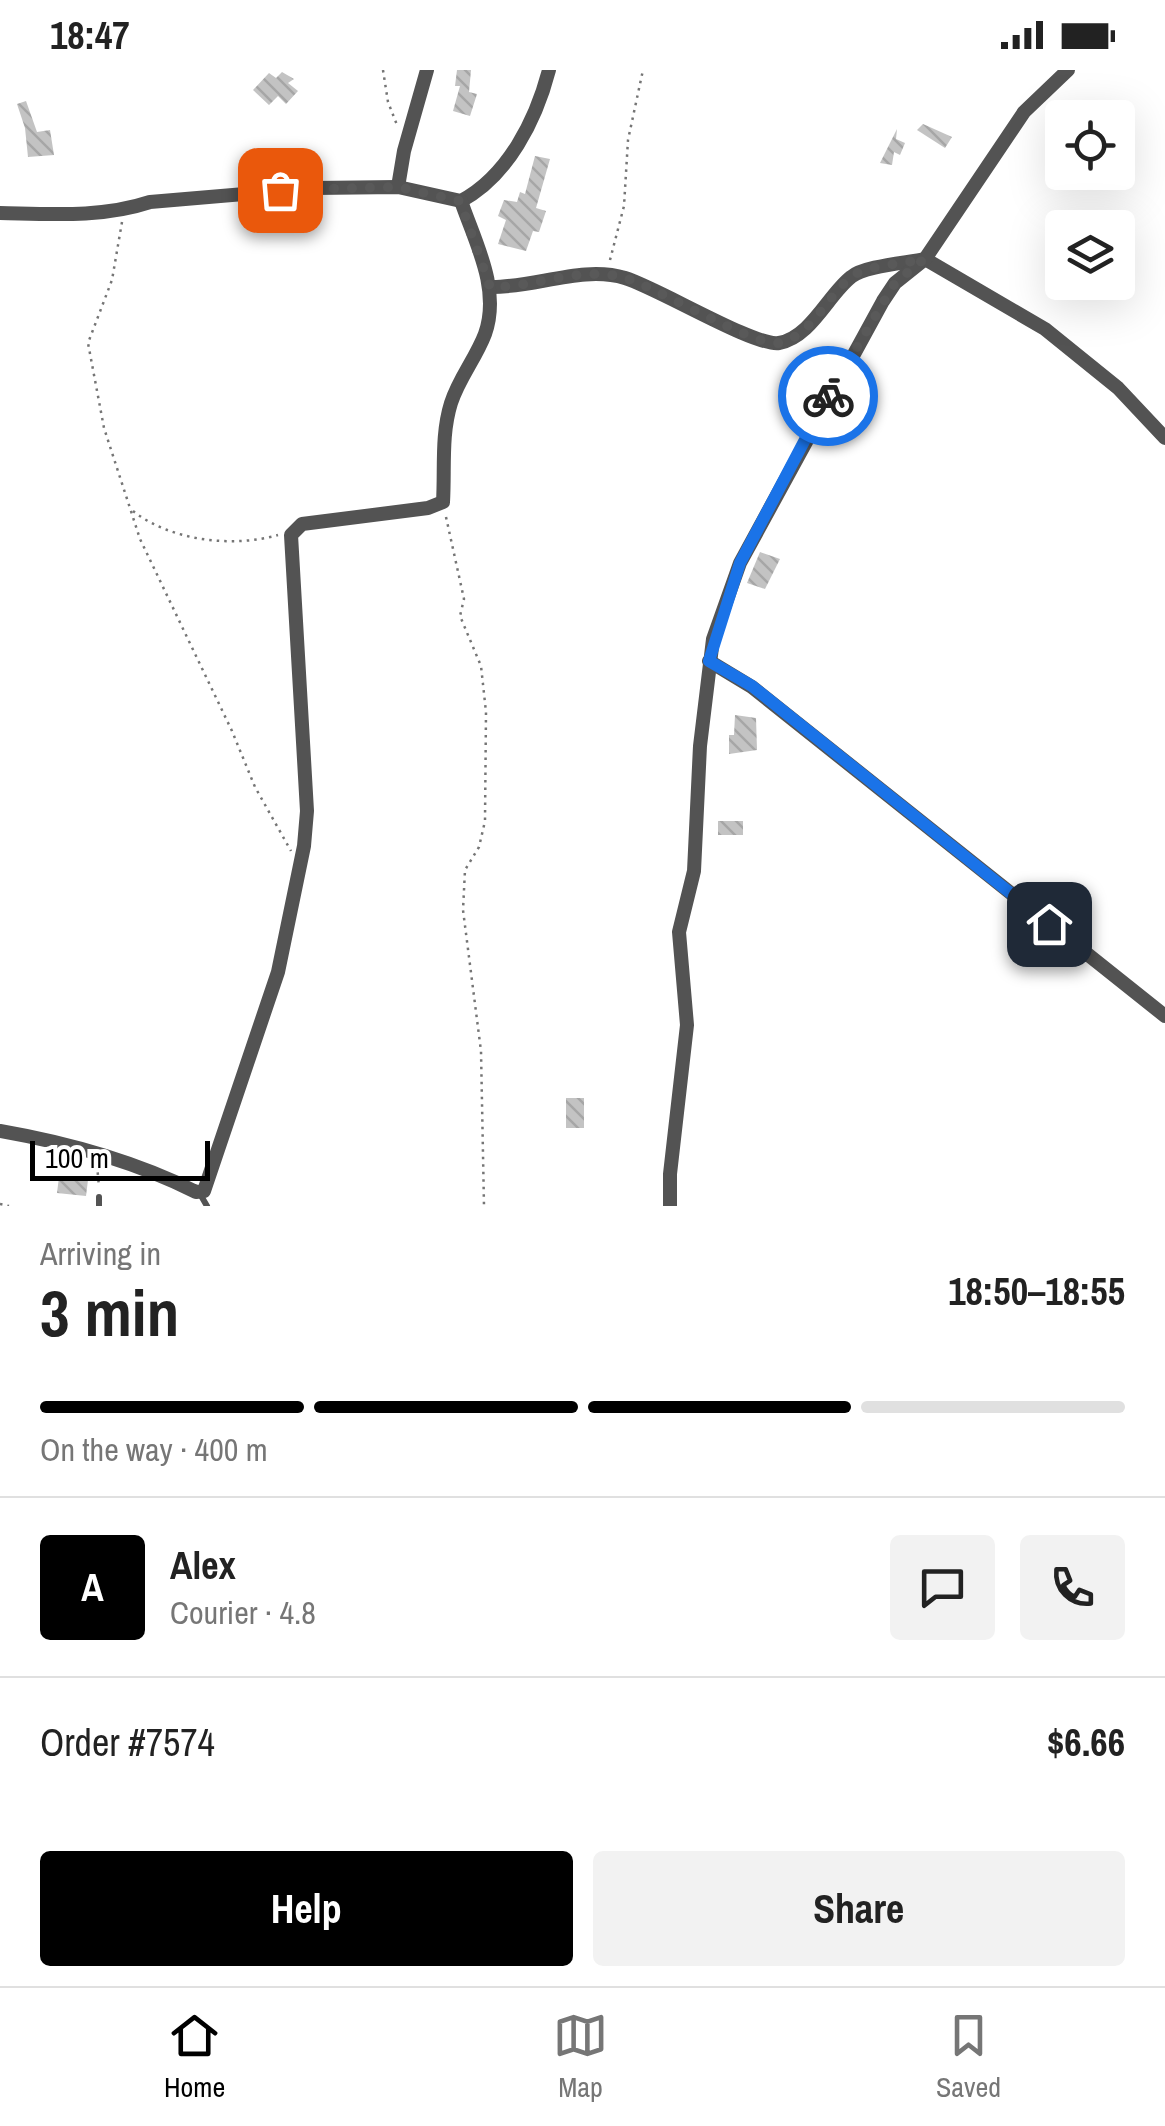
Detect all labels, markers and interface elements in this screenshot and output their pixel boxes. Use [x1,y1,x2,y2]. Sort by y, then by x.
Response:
text: 18:47 [50,10,130,61]
map controls [1045,100,1135,300]
button: locate [1045,100,1135,190]
pin [238,148,323,233]
icon: bag [253,163,308,218]
button: layers [1045,210,1135,300]
courier [778,346,878,446]
icon: bike [801,369,856,424]
pin [1007,882,1092,967]
icon: home [1022,897,1077,952]
scale bar [30,1136,210,1180]
text: 100 m [45,1139,109,1177]
text: Arriving in [40,1232,161,1275]
text: 18:50–18:55 [948,1266,1125,1317]
text: 3 min [40,1269,179,1356]
text: On the way · 400 m [40,1428,268,1471]
button: chat [890,1535,995,1640]
button: phone [1020,1535,1125,1640]
text: Alex [170,1540,236,1591]
text: A [81,1562,104,1613]
text: Courier · 4.8 [170,1591,316,1634]
text: Order #7574 [40,1717,215,1768]
text: $6.66 [1047,1717,1125,1768]
button: Help [40,1851,573,1966]
button: Share [593,1851,1125,1966]
tab: Home [164,2008,225,2106]
tab: Map [553,2008,608,2106]
tab: Saved [936,2008,1001,2106]

